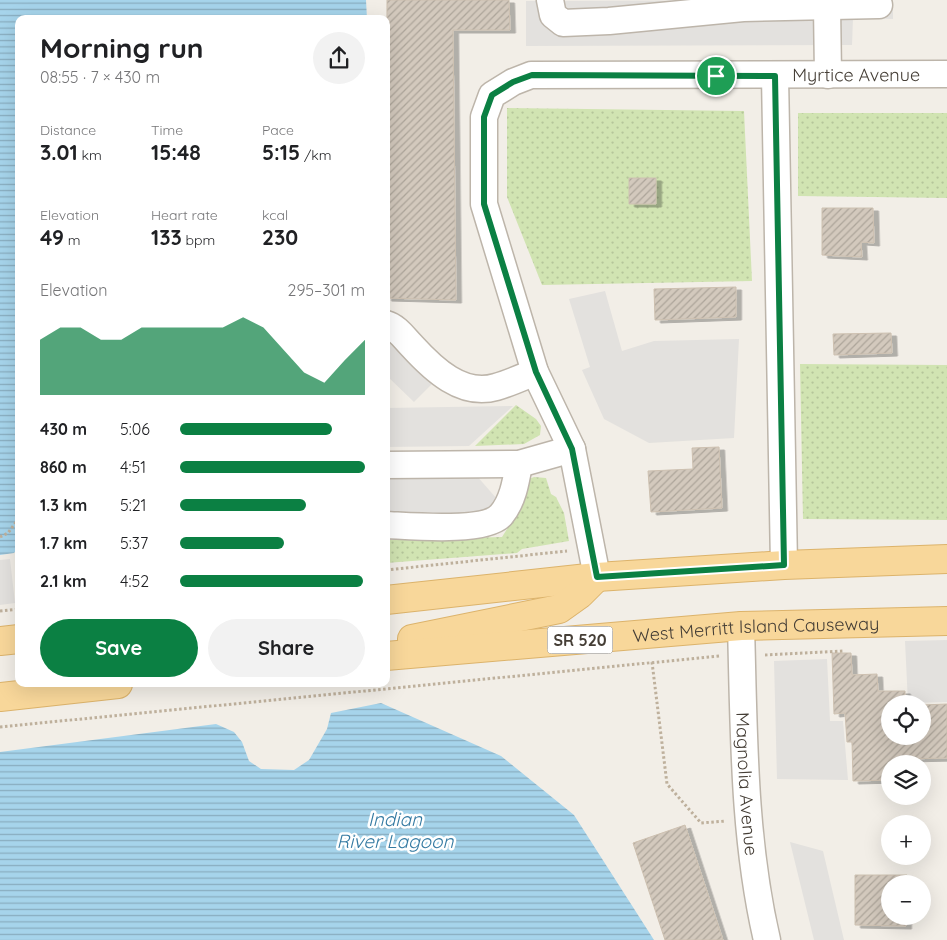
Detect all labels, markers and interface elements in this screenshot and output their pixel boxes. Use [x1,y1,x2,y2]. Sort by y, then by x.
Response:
text: Morning run [40,30,204,65]
button: share [313,32,365,84]
pin [695,55,737,97]
icon: arrive [702,62,730,90]
street label: Myrtice Avenue [792,63,920,86]
text: 08:55 · 7 × 430 m [40,67,160,87]
text: Distance [40,121,96,139]
text: Time [151,121,183,139]
text: Pace [262,121,294,139]
text: 3.01 [40,139,78,165]
text: 15:48 [151,139,201,165]
text: 5:15 [262,139,300,165]
text: km [78,146,102,164]
text: /km [300,146,332,164]
text: Elevation [40,206,99,224]
text: Heart rate [151,206,218,224]
text: kcal [262,206,288,224]
text: 49 [40,224,64,250]
text: 133 [151,224,182,250]
text: 230 [262,224,298,250]
text: m [64,231,80,249]
text: bpm [182,231,215,249]
text: Elevation [40,280,107,300]
text: 295–301 m [288,280,365,300]
text: 430 m [40,419,87,439]
text: 5:06 [120,419,150,439]
text: 860 m [40,457,87,477]
text: 4:51 [120,457,146,477]
text: 1.3 km [40,495,87,515]
text: 5:21 [120,495,147,515]
text: 1.7 km [40,533,87,553]
text: 5:37 [120,533,148,553]
text: 2.1 km [40,571,87,591]
text: 4:52 [120,571,149,591]
street label: West Merritt Island Causeway [632,611,880,647]
button: Save [40,619,198,677]
button: Share [208,619,365,677]
road number: SR 520 [548,626,612,654]
map controls [881,695,931,925]
button: locate [881,695,931,745]
street label: Magnolia Avenue [732,712,764,857]
button: layers [881,755,931,805]
water label: Indian River Lagoon [336,807,455,853]
button: + [881,815,931,865]
button: − [881,875,931,925]

